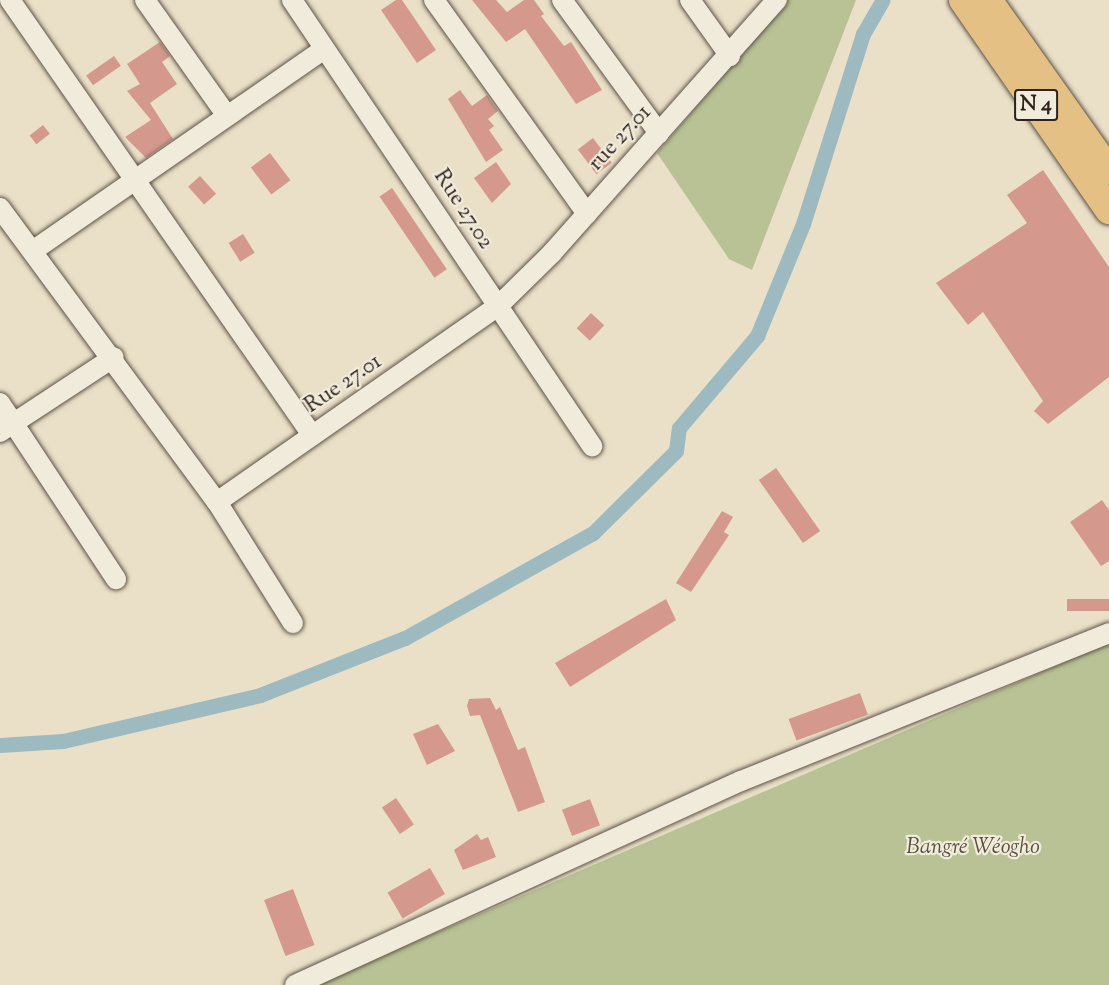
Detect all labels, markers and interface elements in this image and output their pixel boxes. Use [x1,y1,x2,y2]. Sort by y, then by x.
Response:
road number: N 4 [1014,87,1058,123]
street label: rue 27.01 [584,101,658,177]
street label: Rue 27.02 [426,165,498,255]
street label: Rue 27.01 [301,350,387,420]
park label: Bangré Wéogho [906,836,1040,862]

